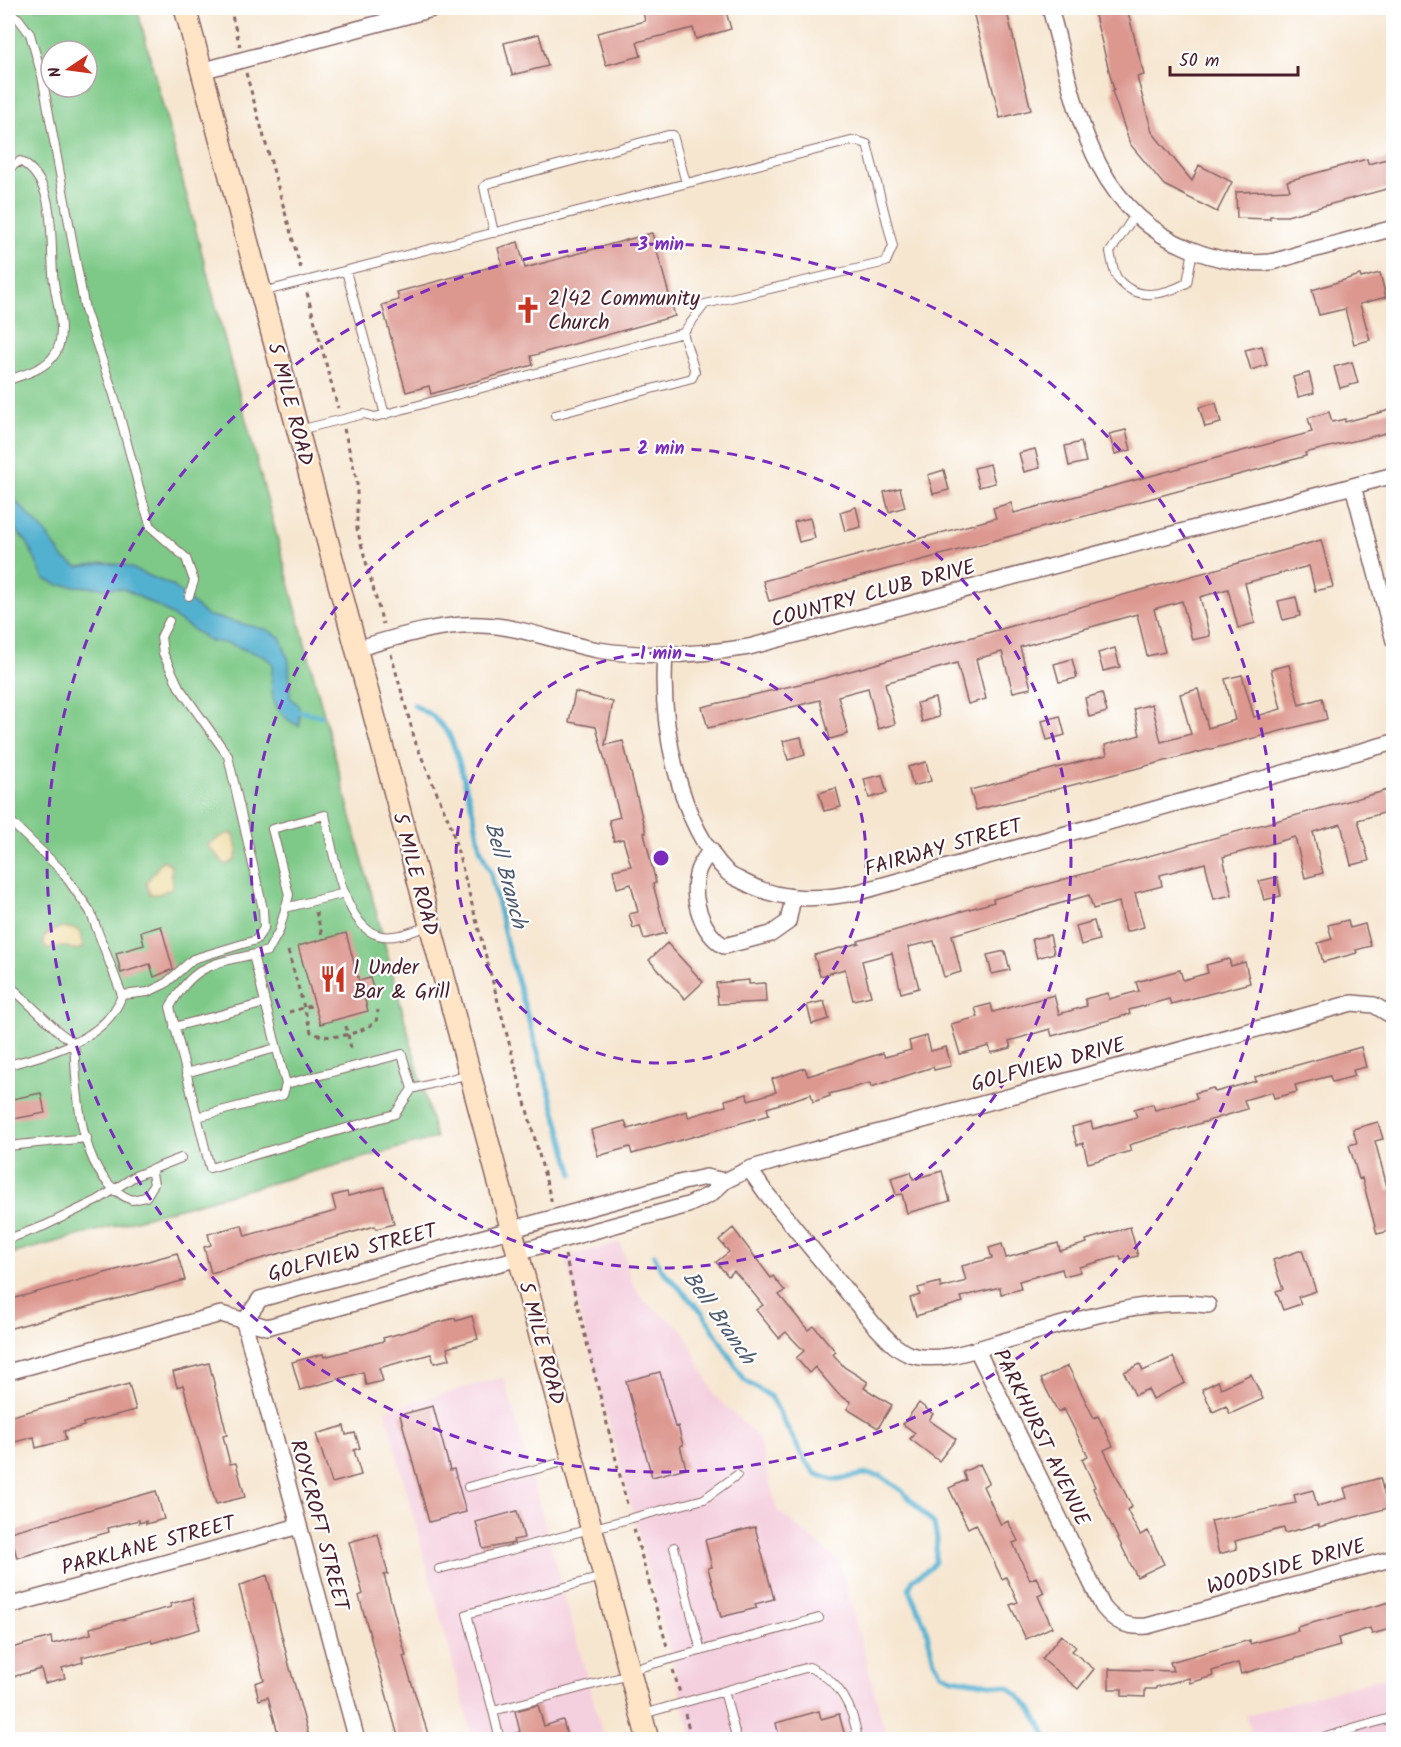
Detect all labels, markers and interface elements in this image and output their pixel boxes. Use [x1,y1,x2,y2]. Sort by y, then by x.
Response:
north arrow [39,39,99,99]
scale bar [1170,39,1298,77]
text: 50 m [1179,47,1219,76]
text: N [43,64,69,80]
text: 3 min [637,231,684,260]
place label: 2|42 Community Church [548,283,700,340]
church icon: 2|42 Community Church [513,295,543,325]
street label: 5 MILE ROAD [257,339,322,470]
text: 2 min [638,435,684,464]
street label: COUNTRY CLUB DRIVE [767,551,980,638]
text: 1 min [640,640,682,669]
street label: 5 MILE ROAD [382,809,447,940]
street label: FAIRWAY STREET [861,810,1028,887]
water label: Bell Branch [474,819,536,935]
centre of rings [651,848,671,868]
place label: 1 Under Bar & Grill [353,952,450,1009]
restaurant icon: 1 Under Bar & Grill [318,964,348,994]
street label: GOLFVIEW DRIVE [967,1029,1130,1102]
street label: GOLFVIEW STREET [264,1215,442,1292]
water label: Bell Branch [673,1264,765,1375]
street label: 5 MILE ROAD [508,1278,573,1409]
street label: PARKHURST AVENUE [983,1343,1098,1533]
street label: ROYCROFT STREET [280,1436,358,1616]
street label: PARKLANE STREET [58,1507,241,1585]
street label: WOODSIDE DRIVE [1203,1530,1370,1605]

